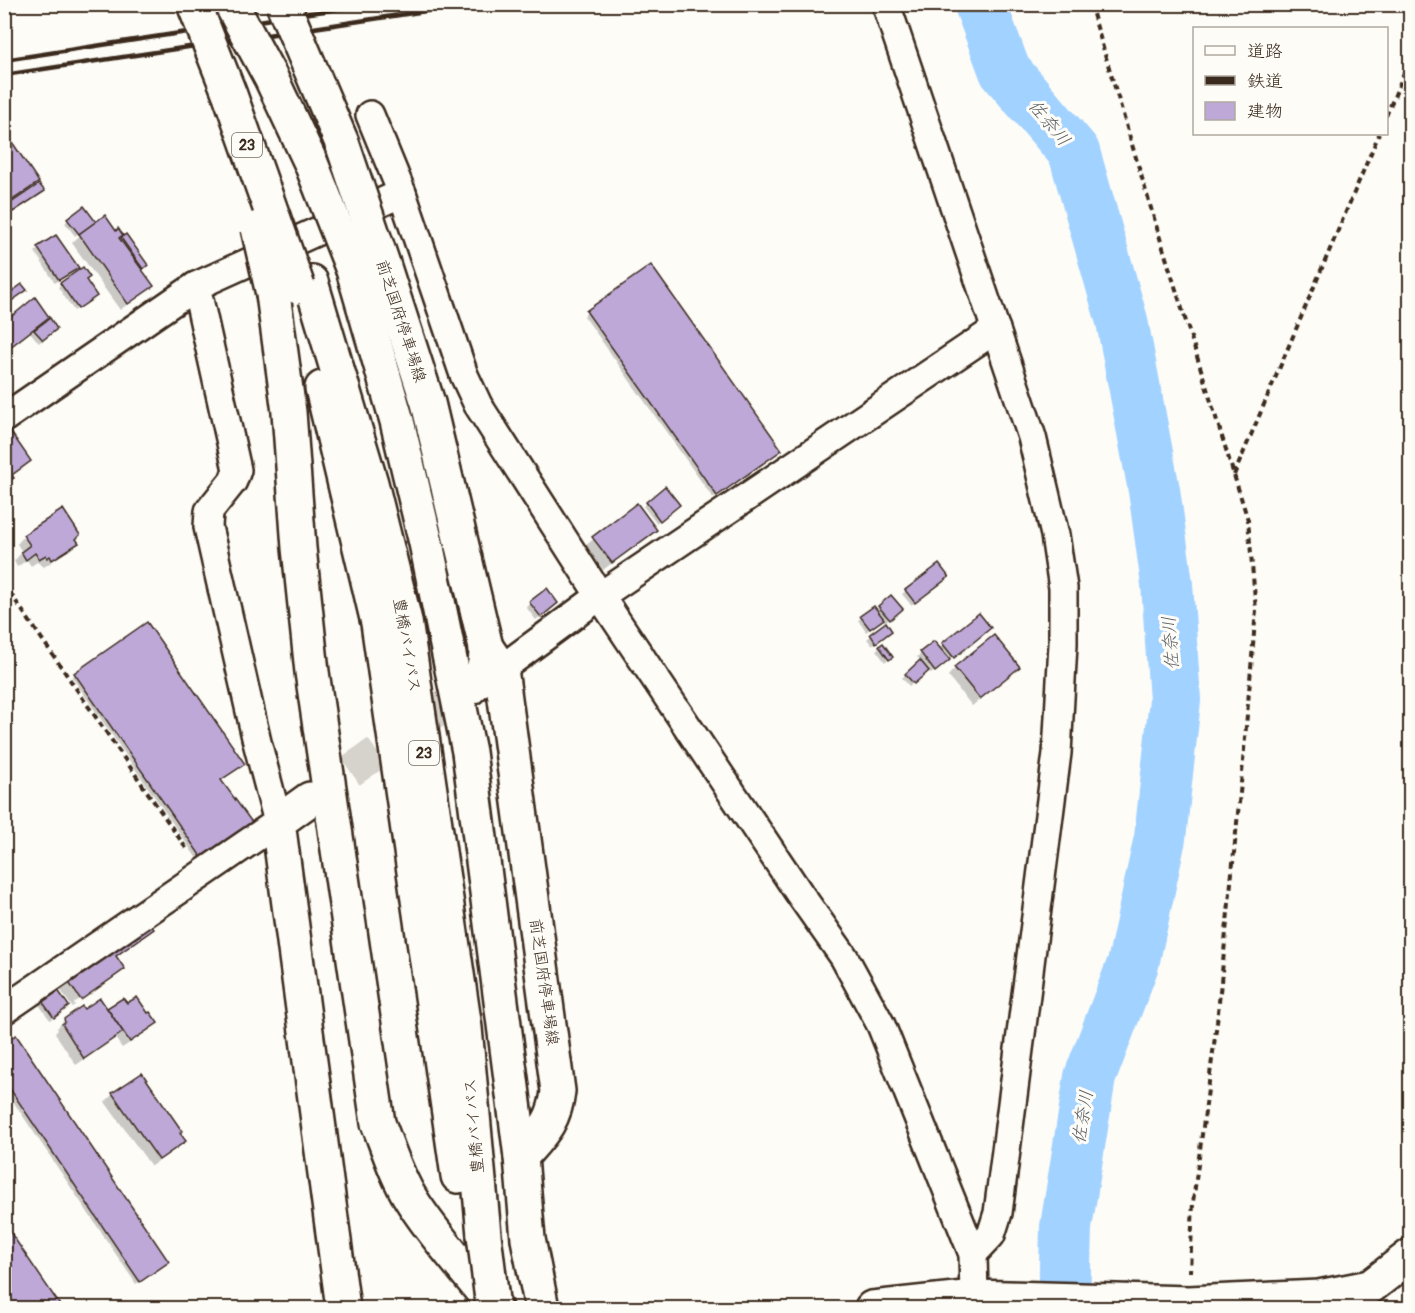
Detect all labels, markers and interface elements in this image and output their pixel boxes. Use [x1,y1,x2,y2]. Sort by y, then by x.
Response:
legend [1193,27,1388,135]
text: 道路 [1247,40,1283,63]
text: 鉄道 [1247,70,1283,93]
water label: 佐奈川 [1023,95,1075,151]
text: 建物 [1247,100,1283,123]
road number: 23 [232,133,262,157]
street label: 前芝国府停車場線 [372,257,430,385]
street label: 豊橋バイパス [389,596,425,694]
water label: 佐奈川 [1158,615,1184,671]
road number: 23 [409,741,439,765]
street label: 前芝国府停車場線 [525,917,563,1047]
street label: 豊橋バイパス [460,1077,488,1175]
water label: 佐奈川 [1067,1089,1099,1145]

